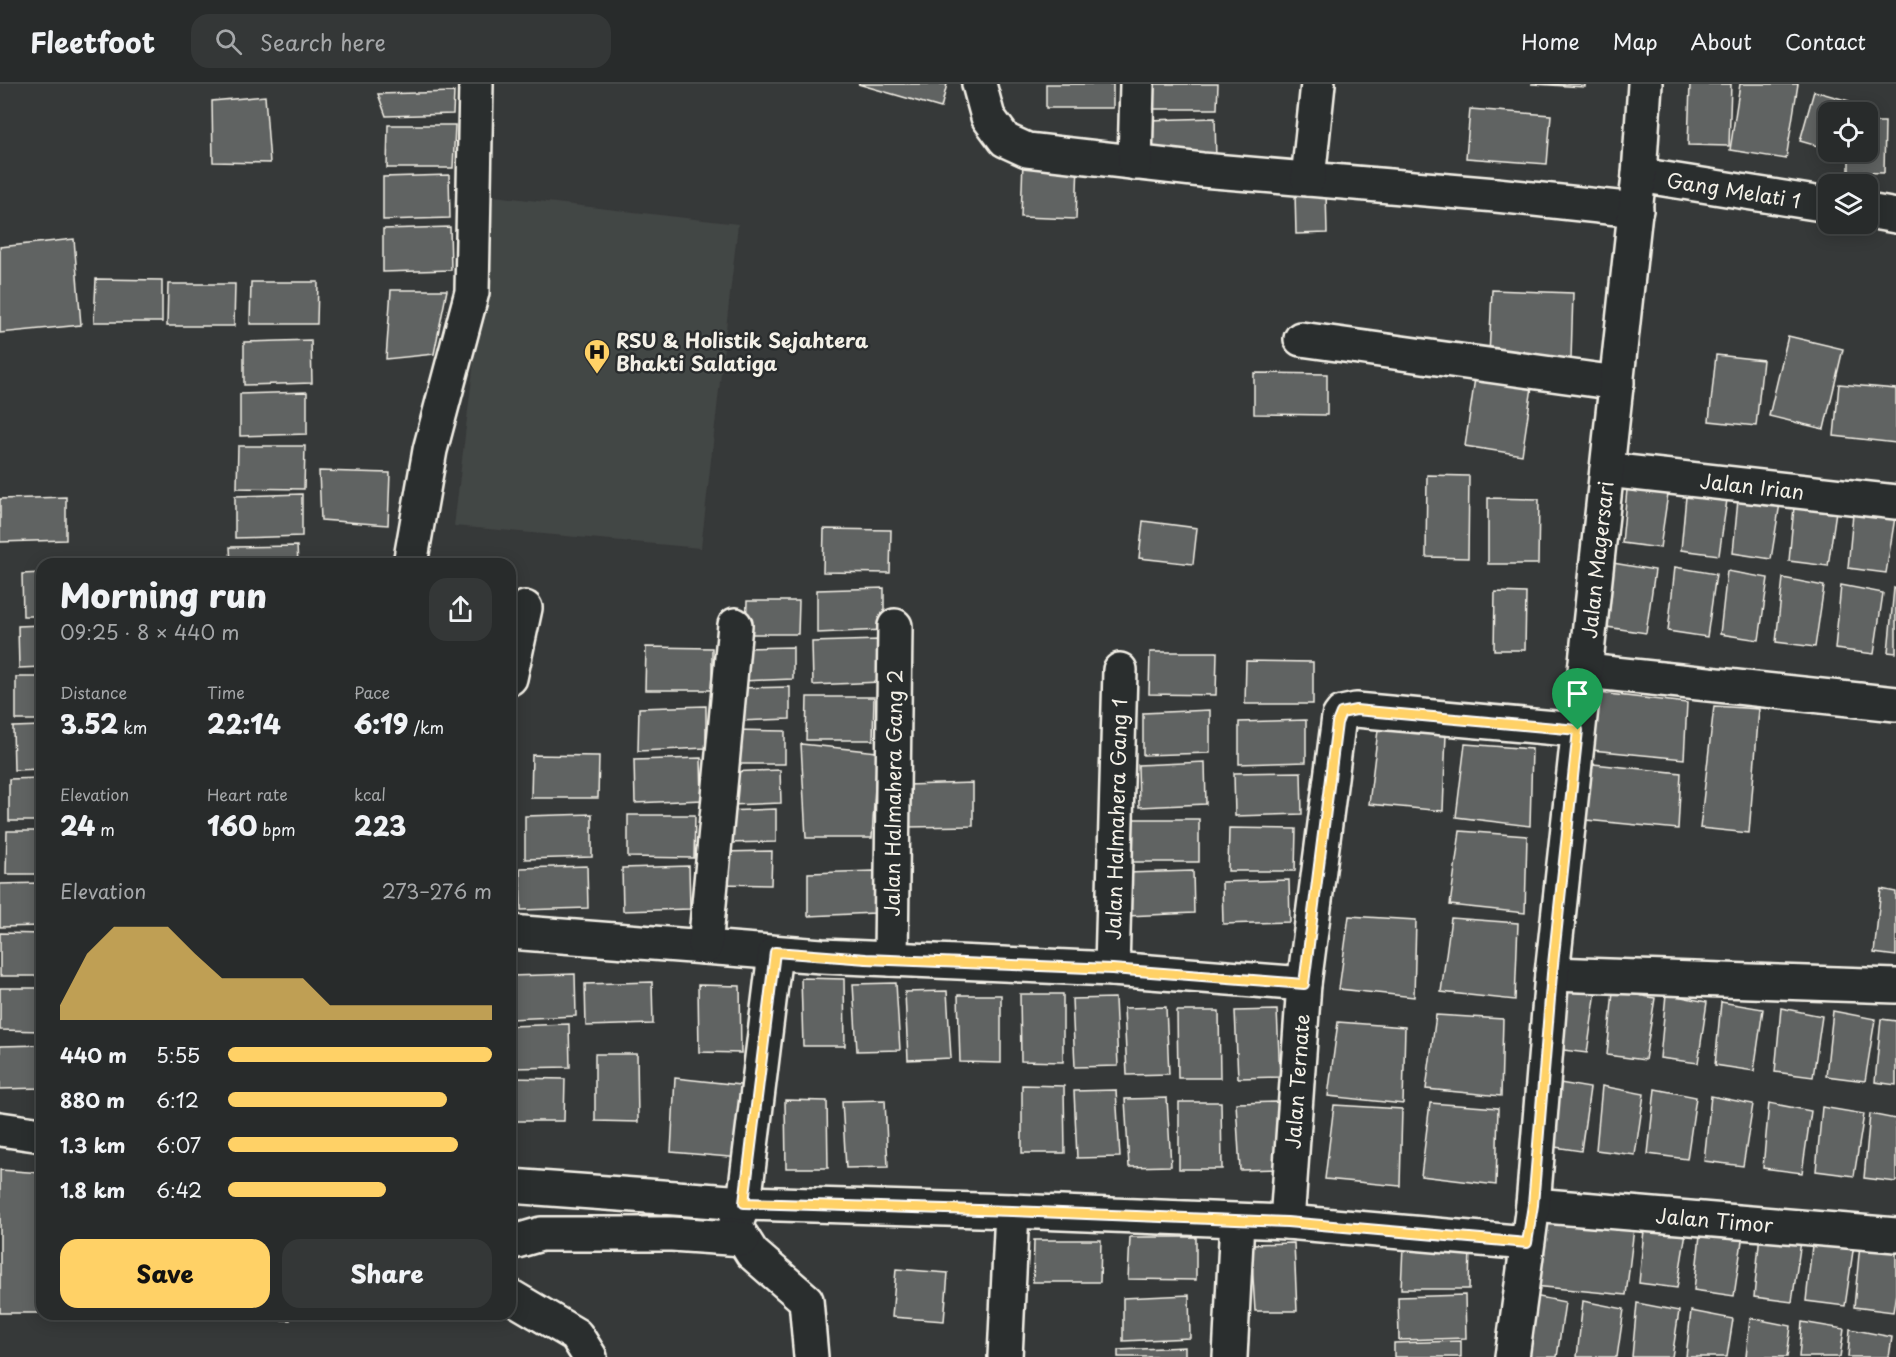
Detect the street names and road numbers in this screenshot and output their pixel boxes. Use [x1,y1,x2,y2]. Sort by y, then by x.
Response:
street label: Gang Melati 1 [1665,165,1803,215]
street label: Jalan Irian [1698,465,1806,507]
street label: Jalan Magersari [1574,479,1621,640]
street label: Jalan Halmahera Gang 2 [877,669,909,917]
street label: Jalan Halmahera Gang 1 [1098,698,1134,940]
street label: Jalan Ternate [1277,1013,1317,1150]
street label: Jalan Timor [1654,1200,1775,1240]

